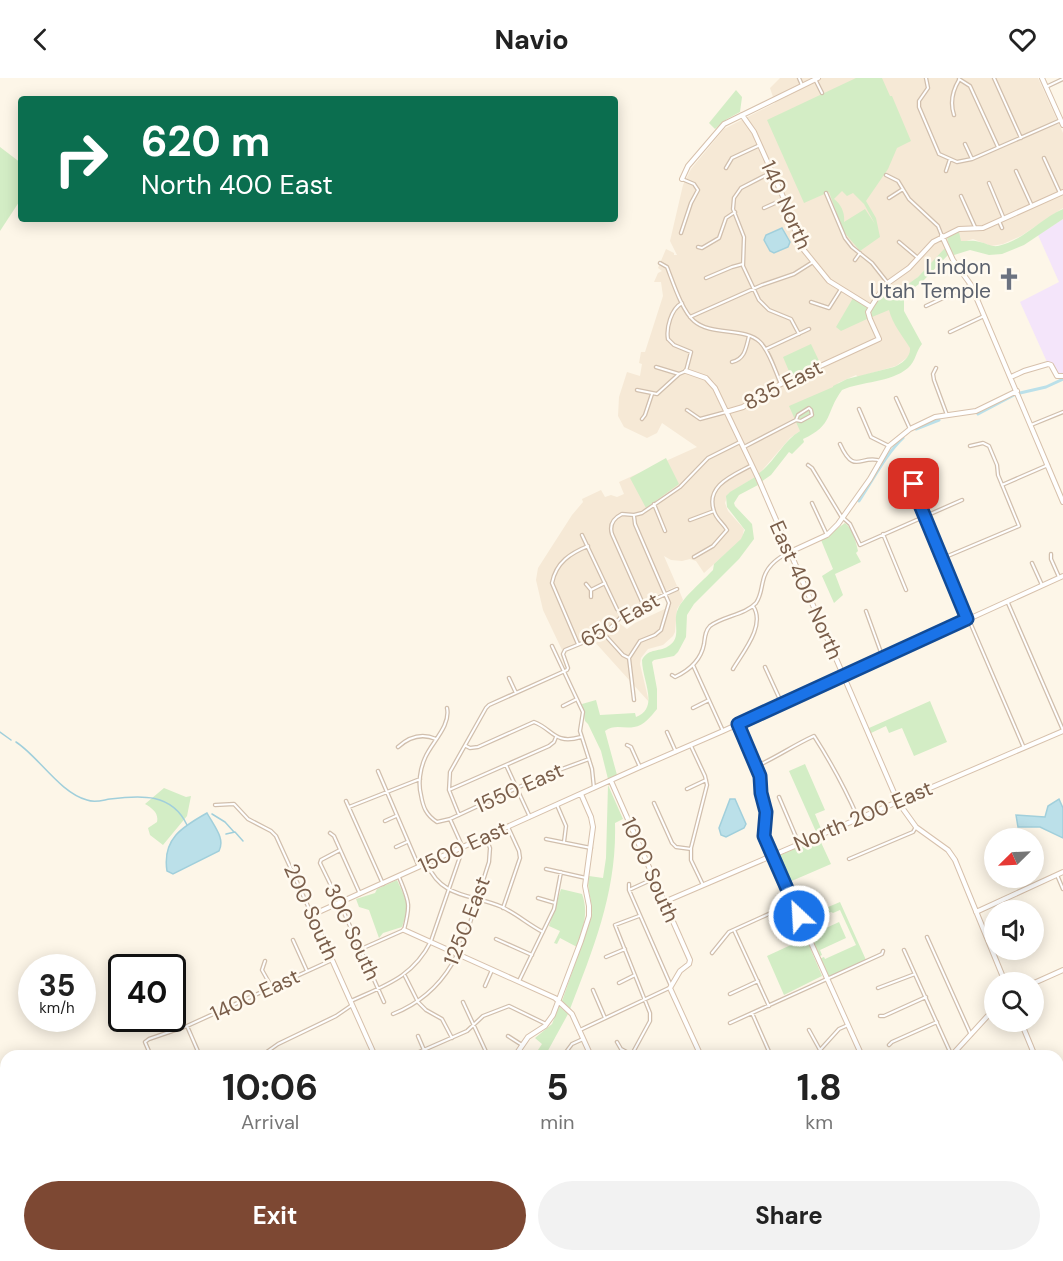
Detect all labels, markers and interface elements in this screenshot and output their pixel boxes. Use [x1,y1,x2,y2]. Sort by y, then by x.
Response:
text: Navio [494,22,569,57]
icon: back [24,23,57,56]
icon: heart [1006,23,1039,56]
text: 620 m [141,114,270,169]
icon: right [42,120,120,198]
street label: 140 North [754,156,818,254]
text: North 400 East [141,167,333,202]
place label: Lindon Utah Temple [870,253,991,305]
church icon: Lindon Utah Temple [996,266,1022,292]
street label: 835 East [739,353,827,417]
pin [888,458,939,509]
icon: arrive [897,467,930,500]
street label: East 400 North [763,516,849,664]
street label: 650 East [575,586,665,654]
street label: 1550 East [470,756,568,820]
street label: North 200 East [789,774,937,858]
street label: 1000 South [614,813,686,927]
street label: 1500 East [414,814,512,880]
north arrow [984,828,1044,888]
map controls [984,828,1044,1032]
street label: 200 South [277,859,345,965]
street label: 1250 East [437,873,497,969]
street label: 300 South [317,879,387,985]
position arrow [767,884,831,948]
button: sound [984,900,1044,960]
speed limit sign: 40 [108,954,186,1032]
street label: 1400 East [206,962,304,1028]
text: 35 [39,966,75,1005]
button: search [984,972,1044,1032]
text: km/h [39,998,75,1018]
text: 10:06 [222,1064,318,1111]
text: 5 [546,1064,569,1111]
text: 1.8 [797,1064,842,1111]
text: Arrival [241,1109,299,1135]
text: min [540,1109,574,1135]
text: km [805,1109,833,1135]
button: Exit [24,1181,526,1250]
button: Share [538,1181,1040,1250]

